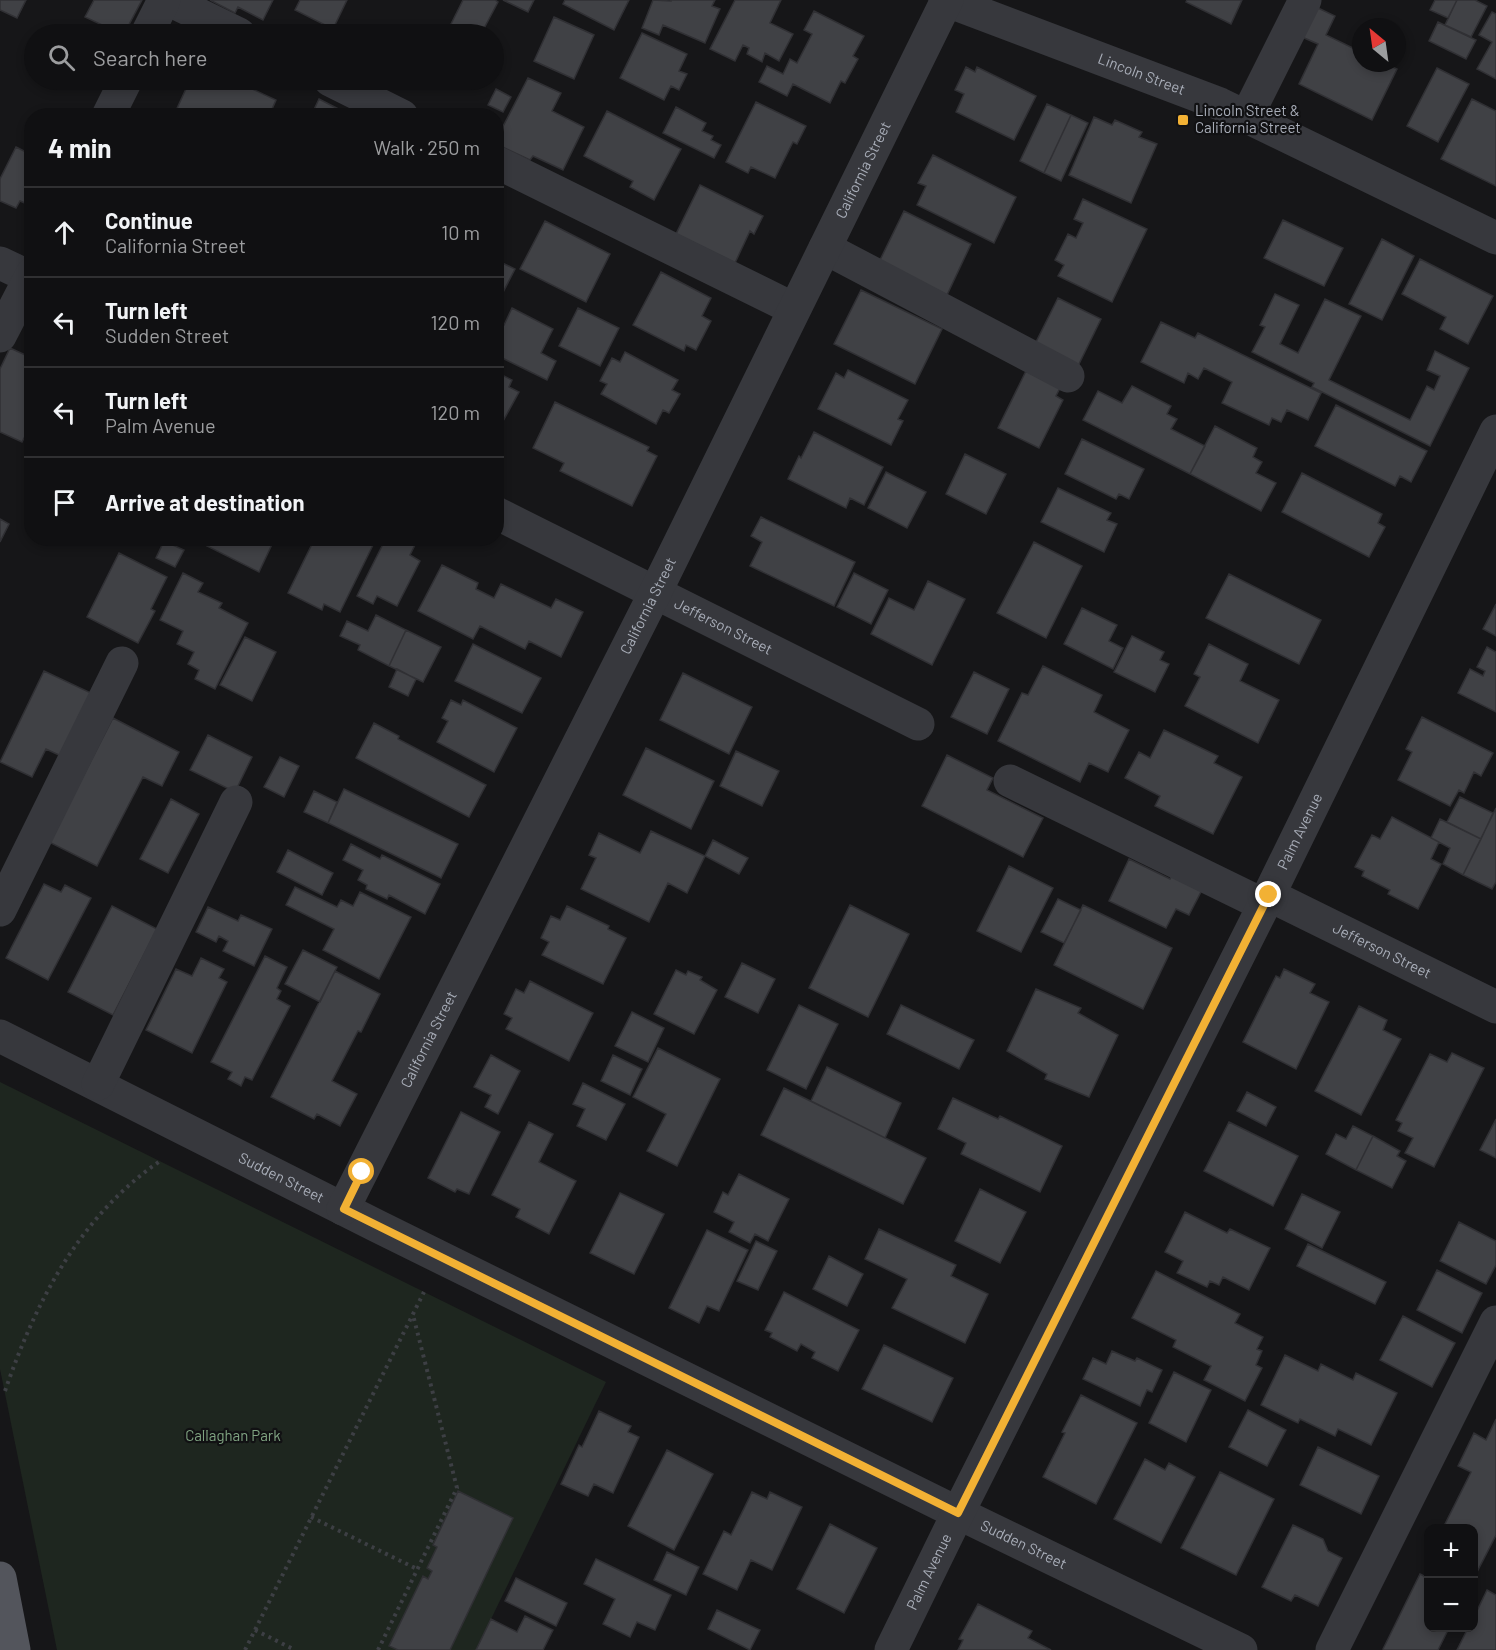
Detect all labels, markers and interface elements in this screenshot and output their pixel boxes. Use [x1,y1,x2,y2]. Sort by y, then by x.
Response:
north arrow [1352,18,1406,72]
search box [24,24,504,90]
icon: search [45,41,78,74]
text: Search here [93,44,207,70]
street label: Lincoln Street [1096,49,1188,98]
place label: Lincoln Street & California Street [1195,101,1301,136]
marker: Lincoln Street & California Street [1176,113,1190,127]
street label: California Street [831,118,894,221]
text: 4 min [48,132,112,163]
text: Walk · 250 m [374,135,480,159]
text: Continue [105,207,193,233]
icon: ahead [48,216,81,249]
text: 10 m [441,220,480,244]
text: California Street [105,233,246,257]
text: Turn left [105,297,188,323]
icon: left [48,306,81,339]
text: 120 m [430,310,480,334]
text: Sudden Street [105,323,229,347]
text: Turn left [105,387,188,413]
icon: left [48,396,81,429]
text: 120 m [430,400,480,424]
text: Palm Avenue [105,413,216,437]
icon: arrive [48,486,81,519]
text: Arrive at destination [105,489,304,515]
street label: California Street [616,554,679,657]
street label: Jefferson Street [672,594,776,658]
street label: Palm Avenue [1273,790,1325,872]
route end [1255,881,1281,907]
street label: Jefferson Street [1330,918,1435,982]
street label: California Street [396,988,460,1090]
street label: Sudden Street [236,1148,327,1206]
route start [348,1158,374,1184]
park label: Callaghan Park [185,1426,281,1444]
street label: Sudden Street [978,1515,1070,1572]
map controls [1424,1524,1478,1632]
button: + [1424,1524,1478,1578]
street label: Palm Avenue [902,1530,955,1613]
button: − [1424,1578,1478,1632]

